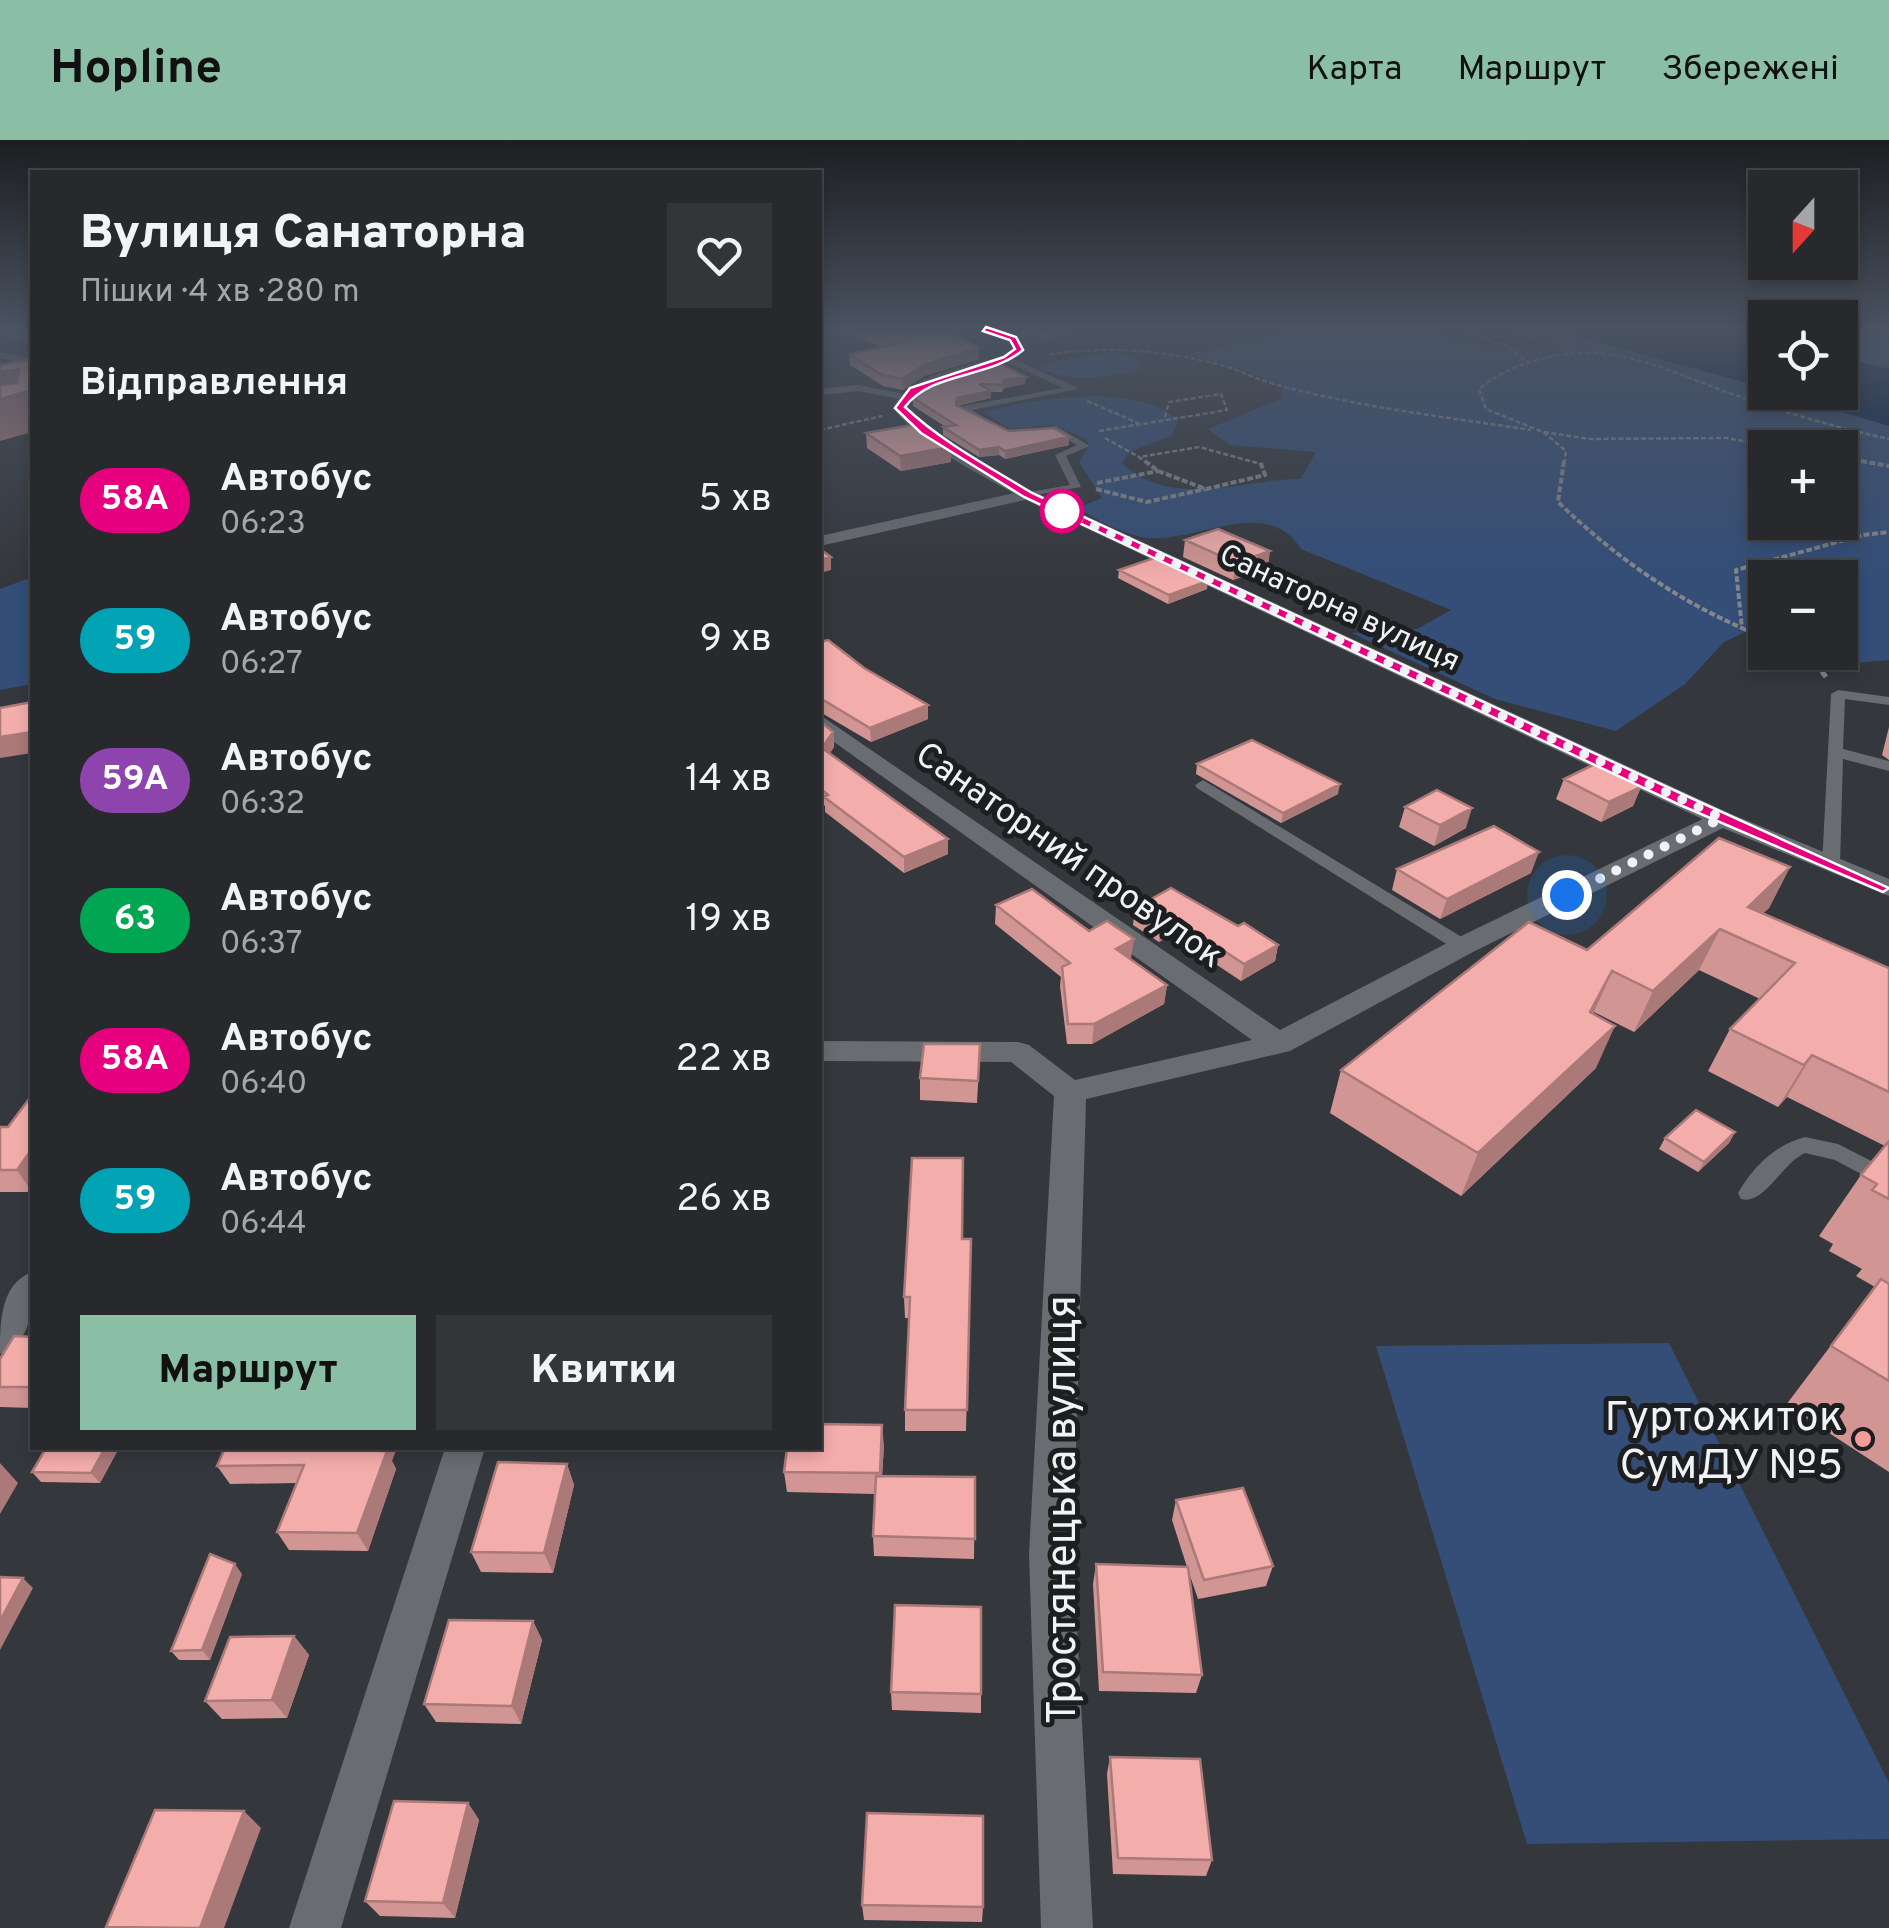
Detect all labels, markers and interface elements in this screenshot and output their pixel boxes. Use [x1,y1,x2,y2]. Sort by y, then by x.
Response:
text: Hopline [50,40,222,100]
text: Карта [1307,48,1402,92]
text: Маршрут [1457,48,1606,92]
text: Збережені [1661,48,1839,92]
north arrow [1748,170,1858,280]
map controls [1748,170,1858,670]
button: heart [667,203,772,308]
text: Вулиця Санаторна [80,205,526,265]
text: Пішки · 4 хв · 280 m [80,273,360,313]
button: locate [1748,300,1858,410]
text: Відправлення [80,360,348,409]
button: + [1748,430,1858,540]
text: Автобус [220,456,373,505]
text: 5 хв [698,476,772,525]
text: 58А [101,478,169,522]
unlabelled marker [1041,490,1083,532]
text: 06:23 [220,505,306,545]
street label: Санаторна вулиця [1213,537,1465,681]
button: − [1748,560,1858,670]
text: Автобус [220,596,373,645]
text: 9 хв [699,616,772,665]
text: 59 [114,618,156,662]
text: 06:27 [220,645,303,685]
street label: Санаторний провулок [906,734,1231,979]
text: Автобус [220,736,373,785]
text: 14 хв [685,756,772,805]
text: 59А [102,758,168,802]
text: 06:32 [220,785,305,825]
your location [1542,870,1592,920]
text: Автобус [220,876,373,925]
text: 19 хв [685,896,772,945]
text: 63 [114,898,156,942]
text: 06:37 [220,925,303,965]
text: Автобус [220,1016,373,1065]
text: 22 хв [676,1036,772,1085]
text: 58А [101,1038,169,1082]
text: 06:40 [220,1065,307,1105]
text: Автобус [220,1156,373,1205]
text: 26 хв [676,1176,772,1225]
text: 59 [114,1178,156,1222]
text: 06:44 [220,1205,307,1245]
street label: Тростянецька вулиця [1038,1295,1091,1725]
button: Маршрут [80,1315,416,1430]
button: Квитки [436,1315,772,1430]
place label: Гуртожиток СумДУ №5 [1605,1393,1843,1494]
marker: Гуртожиток СумДУ №5 [1852,1428,1874,1450]

